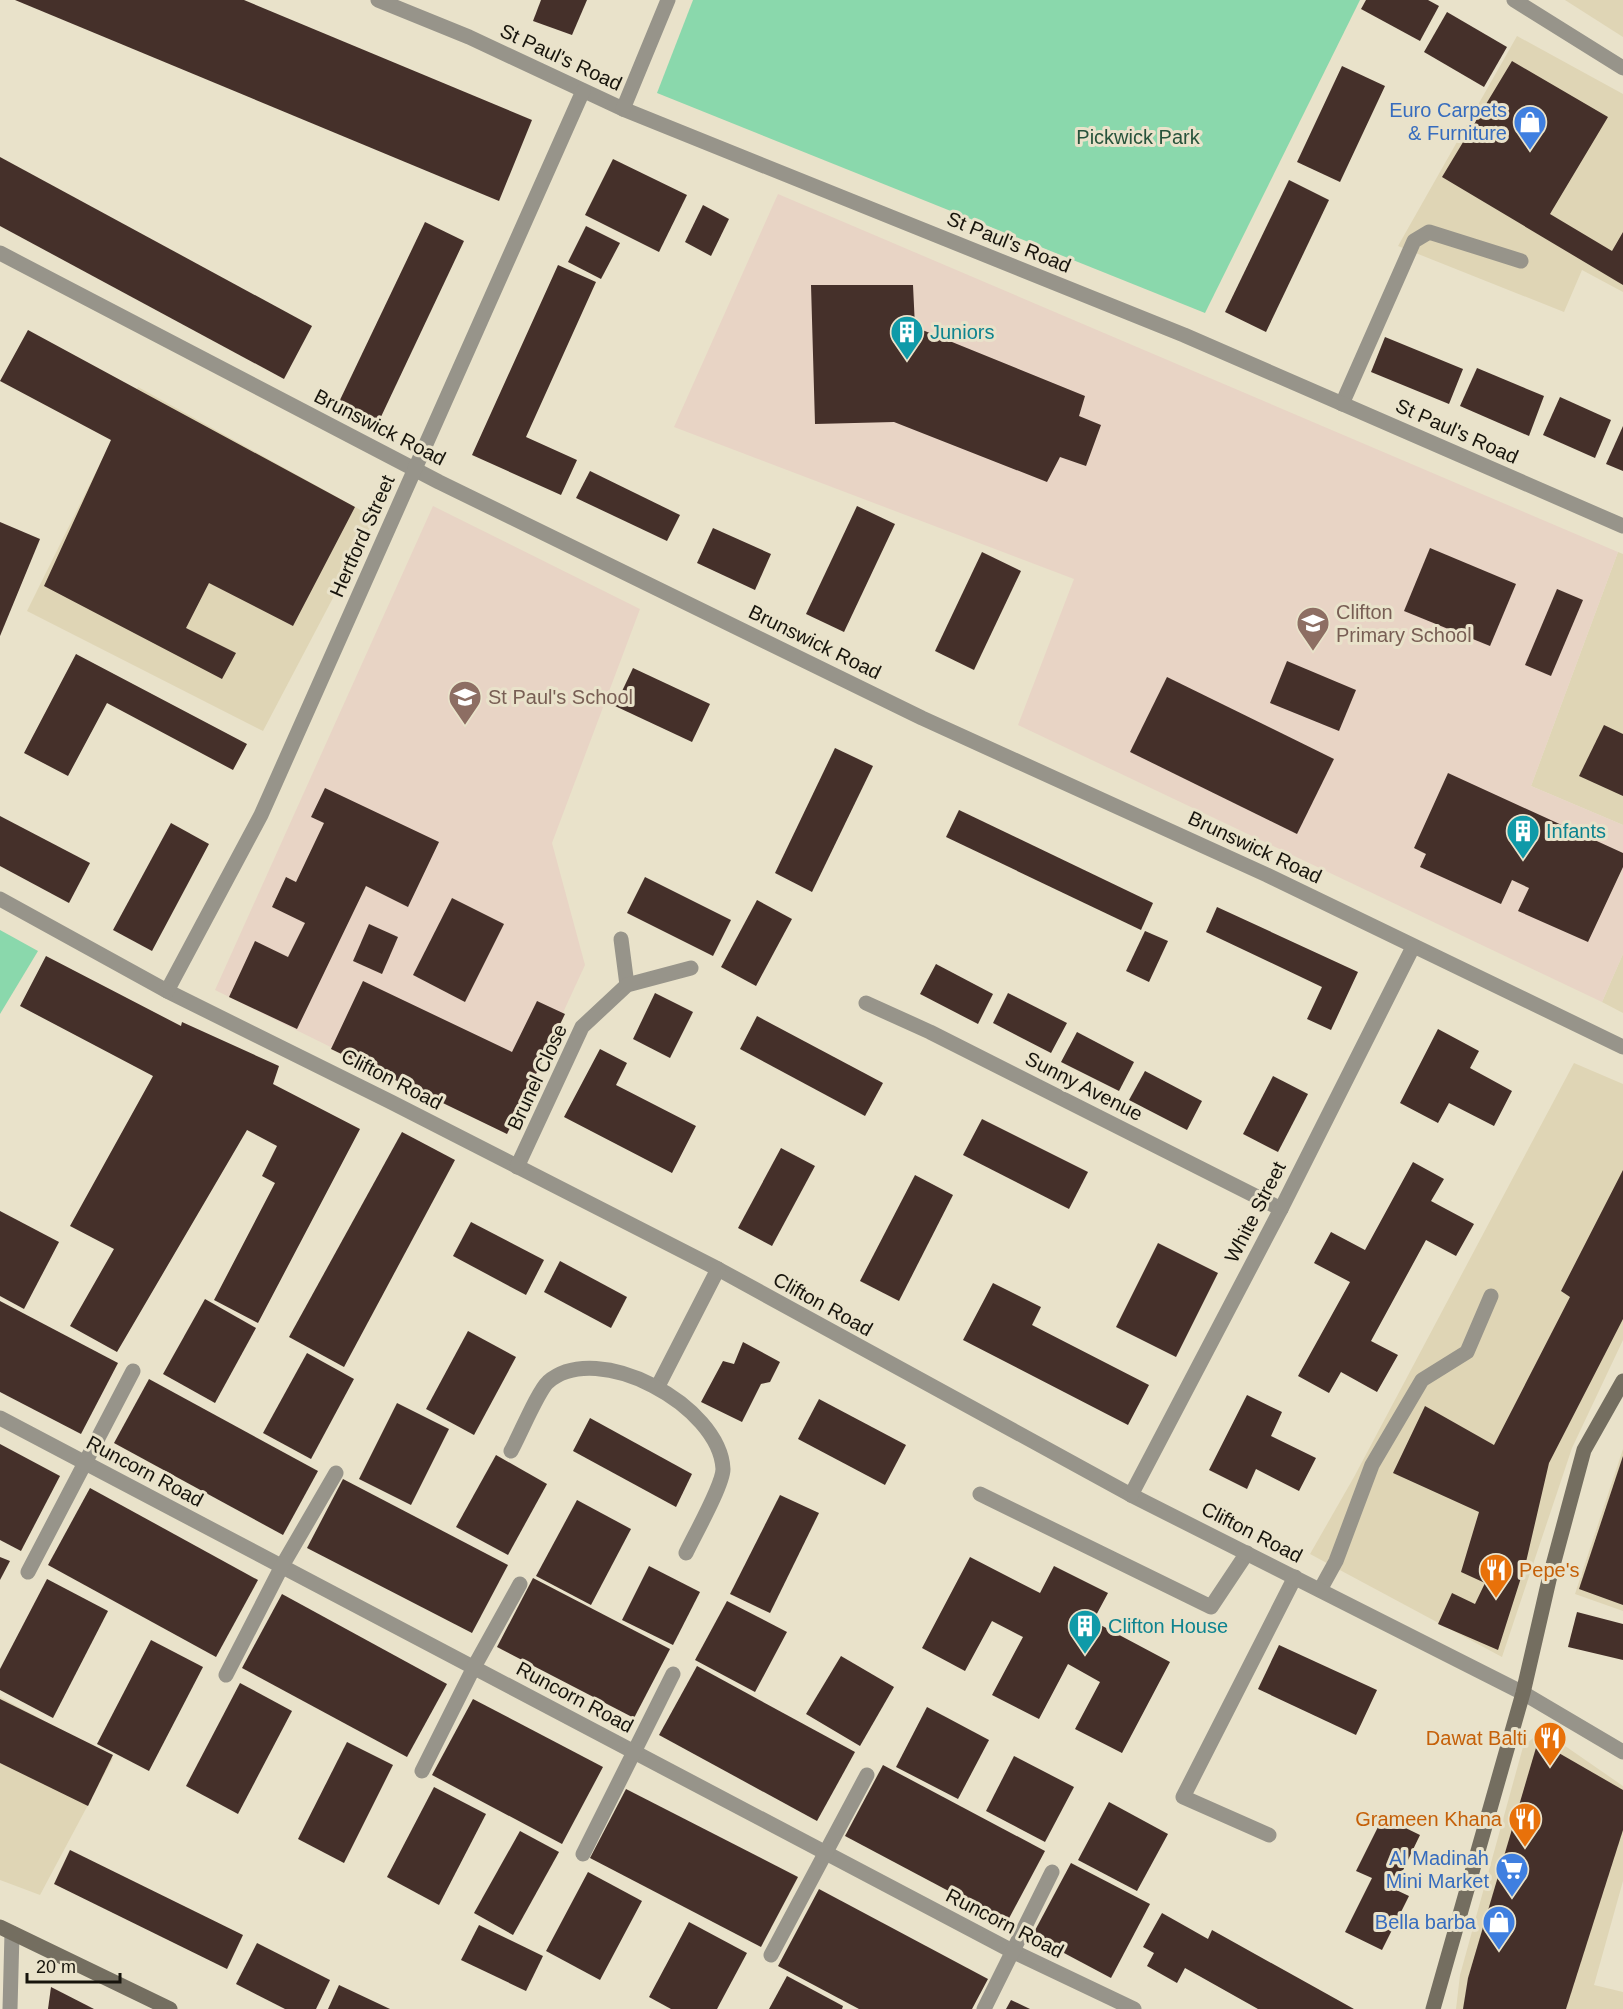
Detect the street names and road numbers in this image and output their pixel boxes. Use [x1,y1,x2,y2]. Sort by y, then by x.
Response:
street label: St Paul's Road [497,19,625,95]
street label: St Paul's Road [944,207,1074,277]
street label: Brunswick Road [311,384,449,470]
street label: St Paul's Road [1392,394,1522,468]
street label: Hertford Street [325,471,399,600]
street label: Brunswick Road [745,600,885,684]
street label: Brunswick Road [1185,806,1325,888]
street label: Brunel Close [503,1020,571,1134]
street label: Clifton Road [338,1044,446,1114]
street label: Sunny Avenue [1022,1047,1146,1125]
street label: White Street [1220,1158,1290,1266]
street label: Clifton Road [770,1268,876,1340]
street label: Runcorn Road [83,1431,207,1511]
street label: Clifton Road [1198,1497,1306,1567]
street label: Runcorn Road [513,1657,637,1737]
street label: Runcorn Road [943,1884,1067,1962]

